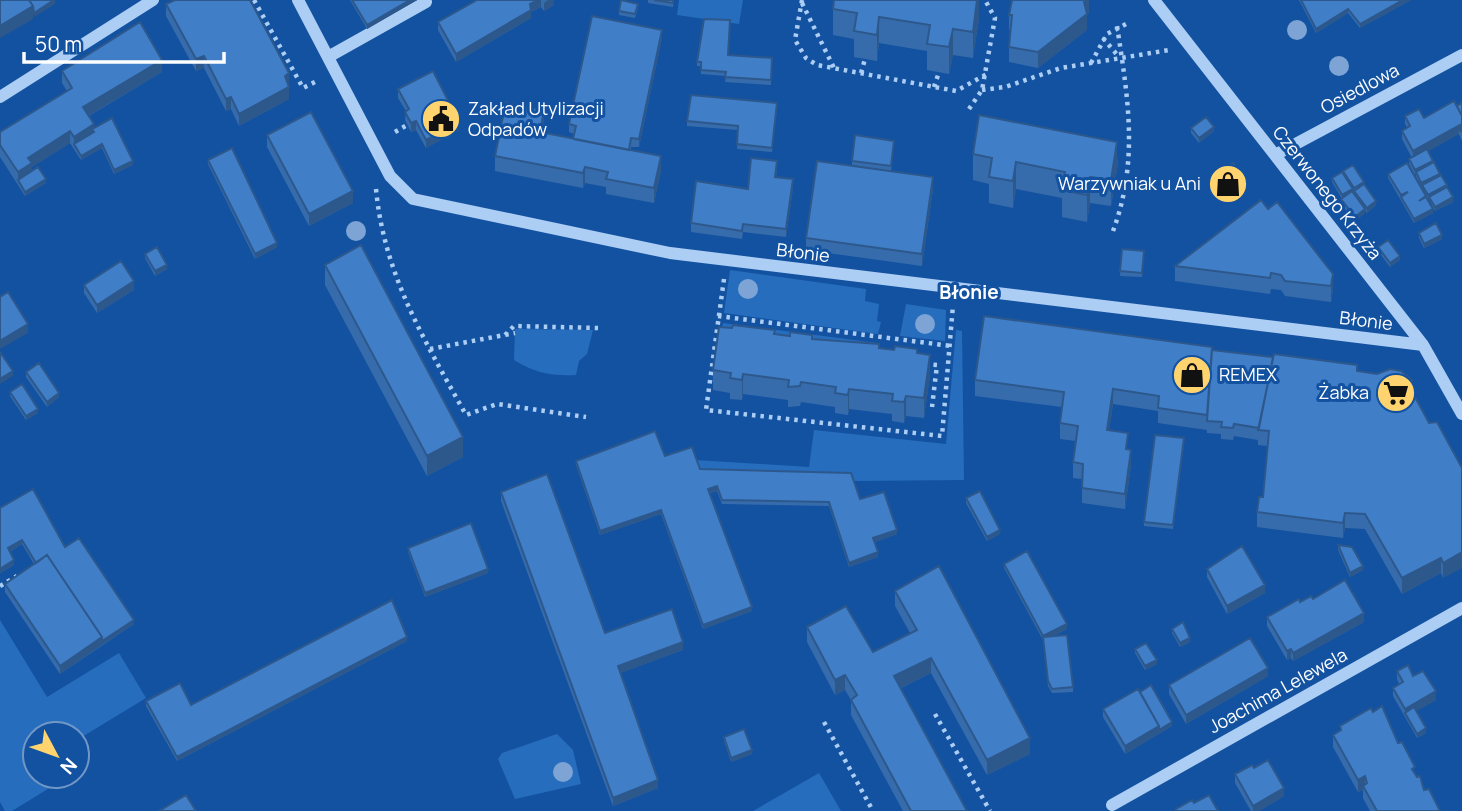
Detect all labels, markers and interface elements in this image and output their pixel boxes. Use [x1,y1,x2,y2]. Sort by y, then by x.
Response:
scale bar [24,21,224,65]
text: 50 m [35,30,82,58]
street label: Osiedlowa [1316,57,1403,119]
place label: Zakład Utylizacji Odpadów [468,96,604,141]
public building icon: Zakład Utylizacji Odpadów [420,98,462,140]
street label: Czerwonego Krzyża [1268,120,1388,264]
shop icon: Warzywniak u Ani [1207,163,1249,205]
place label: Warzywniak u Ani [1058,171,1201,195]
street label: Błonie [775,237,831,267]
district label: Błonie [939,279,999,305]
street label: Błonie [1338,305,1394,335]
shop icon: REMEX [1171,354,1213,396]
place label: REMEX [1219,362,1277,386]
supermarket icon: Żabka [1375,372,1417,414]
place label: Żabka [1318,380,1369,404]
street label: Joachima Lelewela [1204,642,1351,738]
north arrow [21,720,91,790]
text: N [55,752,83,780]

